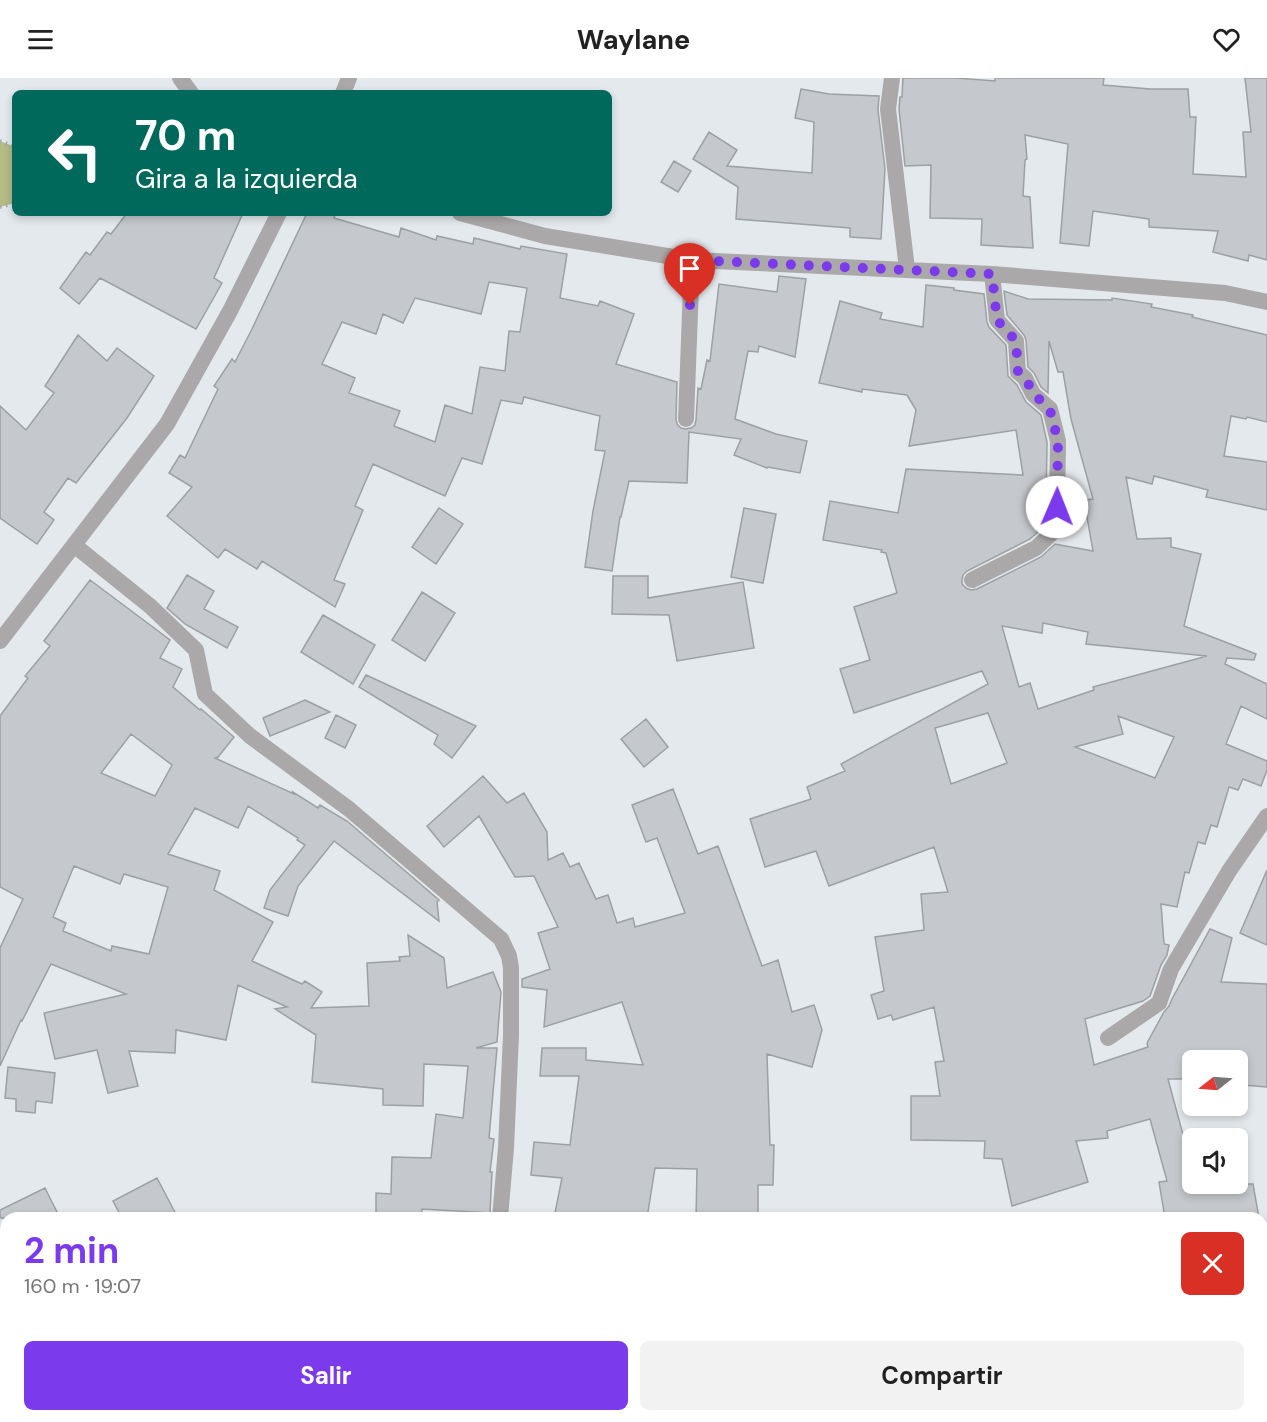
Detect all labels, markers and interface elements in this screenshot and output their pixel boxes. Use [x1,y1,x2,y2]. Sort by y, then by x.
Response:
text: Waylane [577,22,690,57]
icon: menu [24,23,57,56]
icon: heart [1210,23,1243,56]
text: 70 m [135,108,236,163]
icon: left [36,114,114,192]
text: Gira a la izquierda [135,161,358,196]
pin [664,243,715,305]
icon: arrive [673,252,706,285]
position arrow [1025,475,1089,539]
north arrow [1182,1050,1248,1116]
map controls [1182,1050,1248,1194]
button: sound [1182,1128,1248,1194]
text: 2 min [24,1227,119,1274]
button: close [1181,1232,1244,1295]
text: 160 m · 19:07 [24,1273,141,1299]
button: Salir [24,1341,628,1410]
button: Compartir [640,1341,1244,1410]

